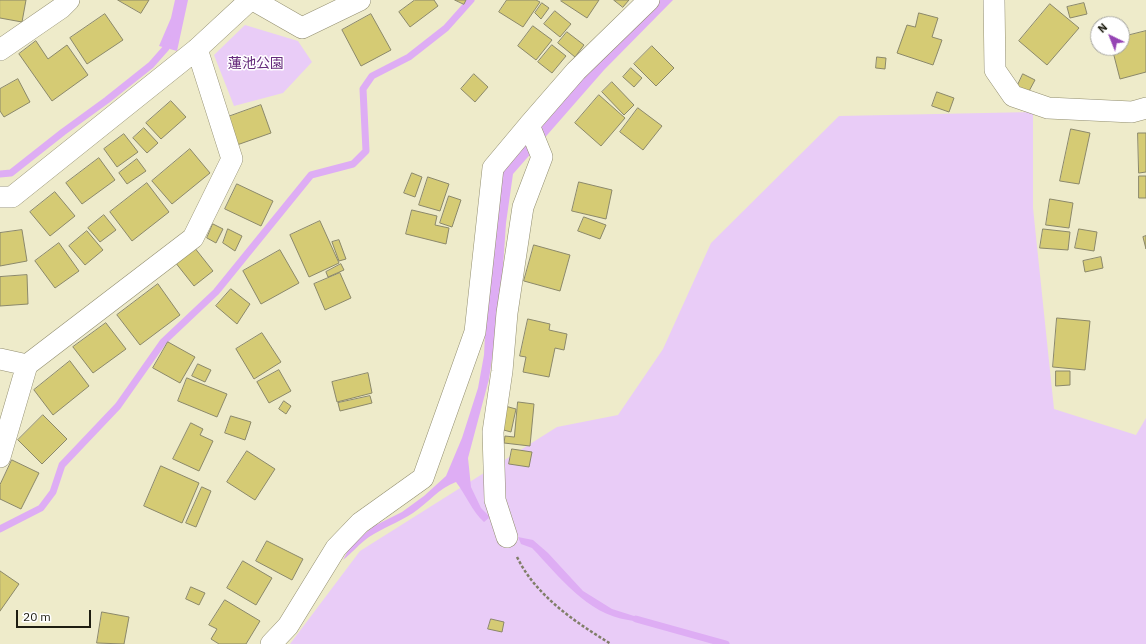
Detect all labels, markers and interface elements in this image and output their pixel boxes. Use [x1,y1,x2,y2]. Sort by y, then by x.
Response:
north arrow [1090,16,1130,56]
text: N [1095,20,1110,36]
park label: 蓮池公園 [228,56,284,72]
scale bar [18,602,93,628]
text: 20 m [23,609,51,624]

